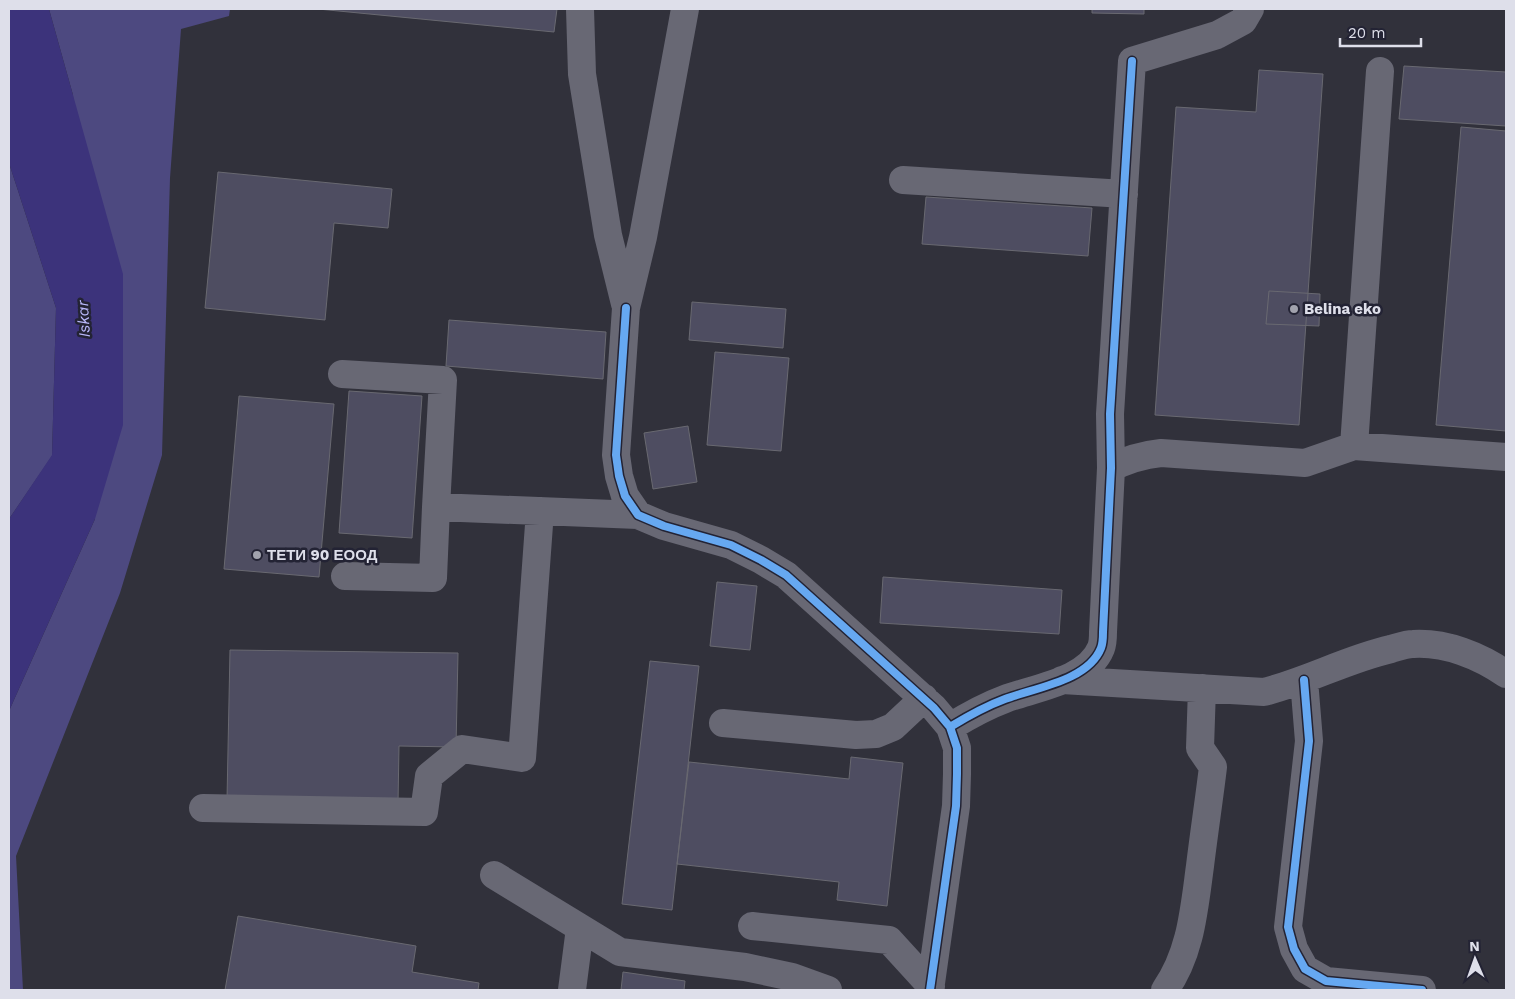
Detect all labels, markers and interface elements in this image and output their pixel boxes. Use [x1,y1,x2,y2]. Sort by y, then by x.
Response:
scale bar [1340,15,1421,47]
text: 20 m [1348,24,1386,42]
water label: Iskar [73,299,94,338]
place label: Belina eko [1304,300,1381,318]
marker: Belina eko [1288,303,1300,315]
place label: ТЕТИ 90 ЕООД [267,546,378,564]
marker: ТЕТИ 90 ЕООД [251,549,263,561]
north arrow [1450,934,1500,984]
text: N [1469,938,1480,954]

